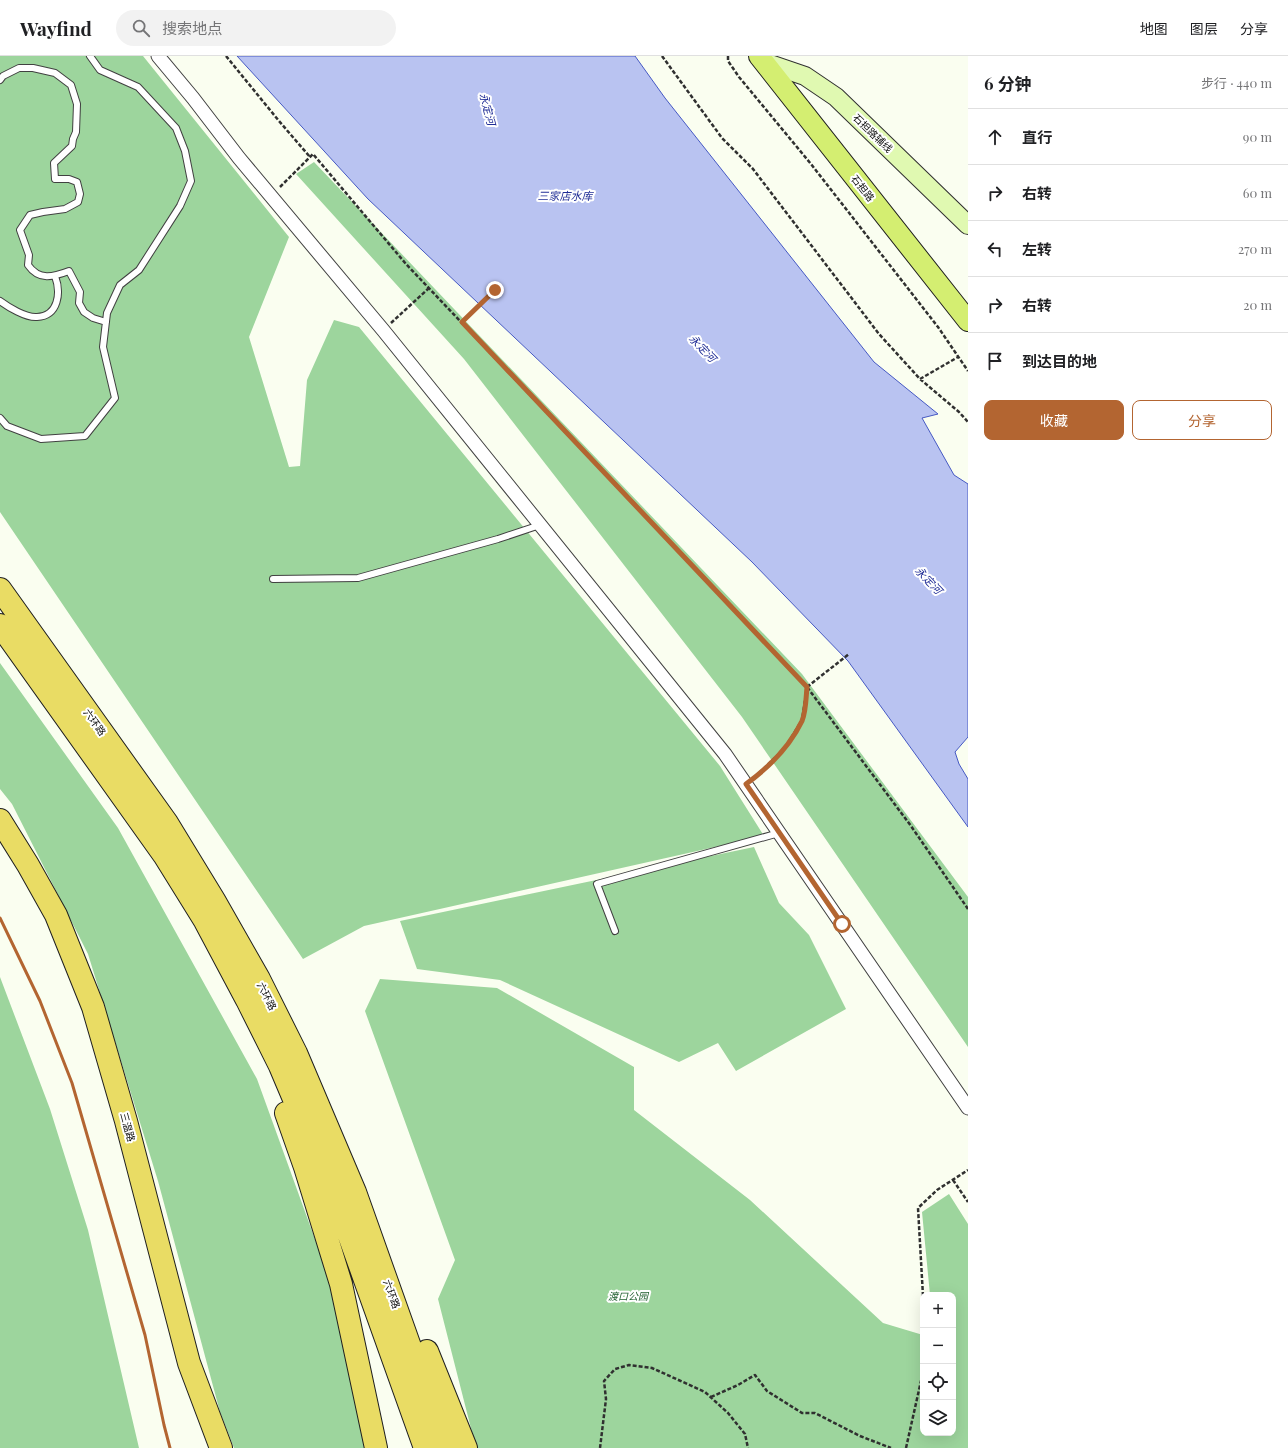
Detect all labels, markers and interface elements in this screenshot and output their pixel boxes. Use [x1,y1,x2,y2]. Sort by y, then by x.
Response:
search box [116,10,396,46]
text: Wayfind [20,15,92,41]
icon: search [130,17,152,39]
text: 搜索地点 [162,18,222,38]
text: 地图 [1140,19,1168,38]
text: 图层 [1190,19,1218,38]
text: 分享 [1240,19,1268,38]
text: 6 分钟 [984,72,1032,94]
text: 步行 · 440 m [1201,74,1272,91]
water label: 永定河 [476,91,500,129]
street label: 石担路辅线 [850,111,896,155]
icon: ahead [984,126,1006,148]
text: 直行 [1022,127,1052,147]
text: 90 m [1243,128,1272,145]
street label: 石担路 [848,172,878,204]
icon: right [984,182,1006,204]
text: 右转 [1022,183,1052,203]
text: 60 m [1243,184,1272,201]
water label: 三家店水库 [538,188,594,203]
icon: left [984,238,1006,260]
text: 左转 [1022,239,1052,259]
text: 270 m [1238,240,1272,257]
route end [486,281,504,299]
icon: right [984,294,1006,316]
text: 右转 [1022,295,1052,315]
text: 20 m [1243,296,1272,313]
water label: 永定河 [686,331,721,367]
icon: arrive [984,350,1006,372]
text: 到达目的地 [1022,351,1097,371]
button: 收藏 [984,400,1124,440]
button: 分享 [1132,400,1272,440]
water label: 永定河 [912,563,947,599]
street label: 六环路 [81,706,109,738]
route start [833,915,851,933]
street label: 六环路 [254,979,280,1013]
street label: 三温路 [117,1111,139,1143]
street label: 六环路 [380,1278,404,1310]
park label: 渡口公园 [608,1289,650,1303]
map controls [920,1292,956,1436]
button: + [920,1292,956,1328]
button: − [920,1328,956,1364]
button: locate [920,1364,956,1400]
button: layers [920,1400,956,1436]

